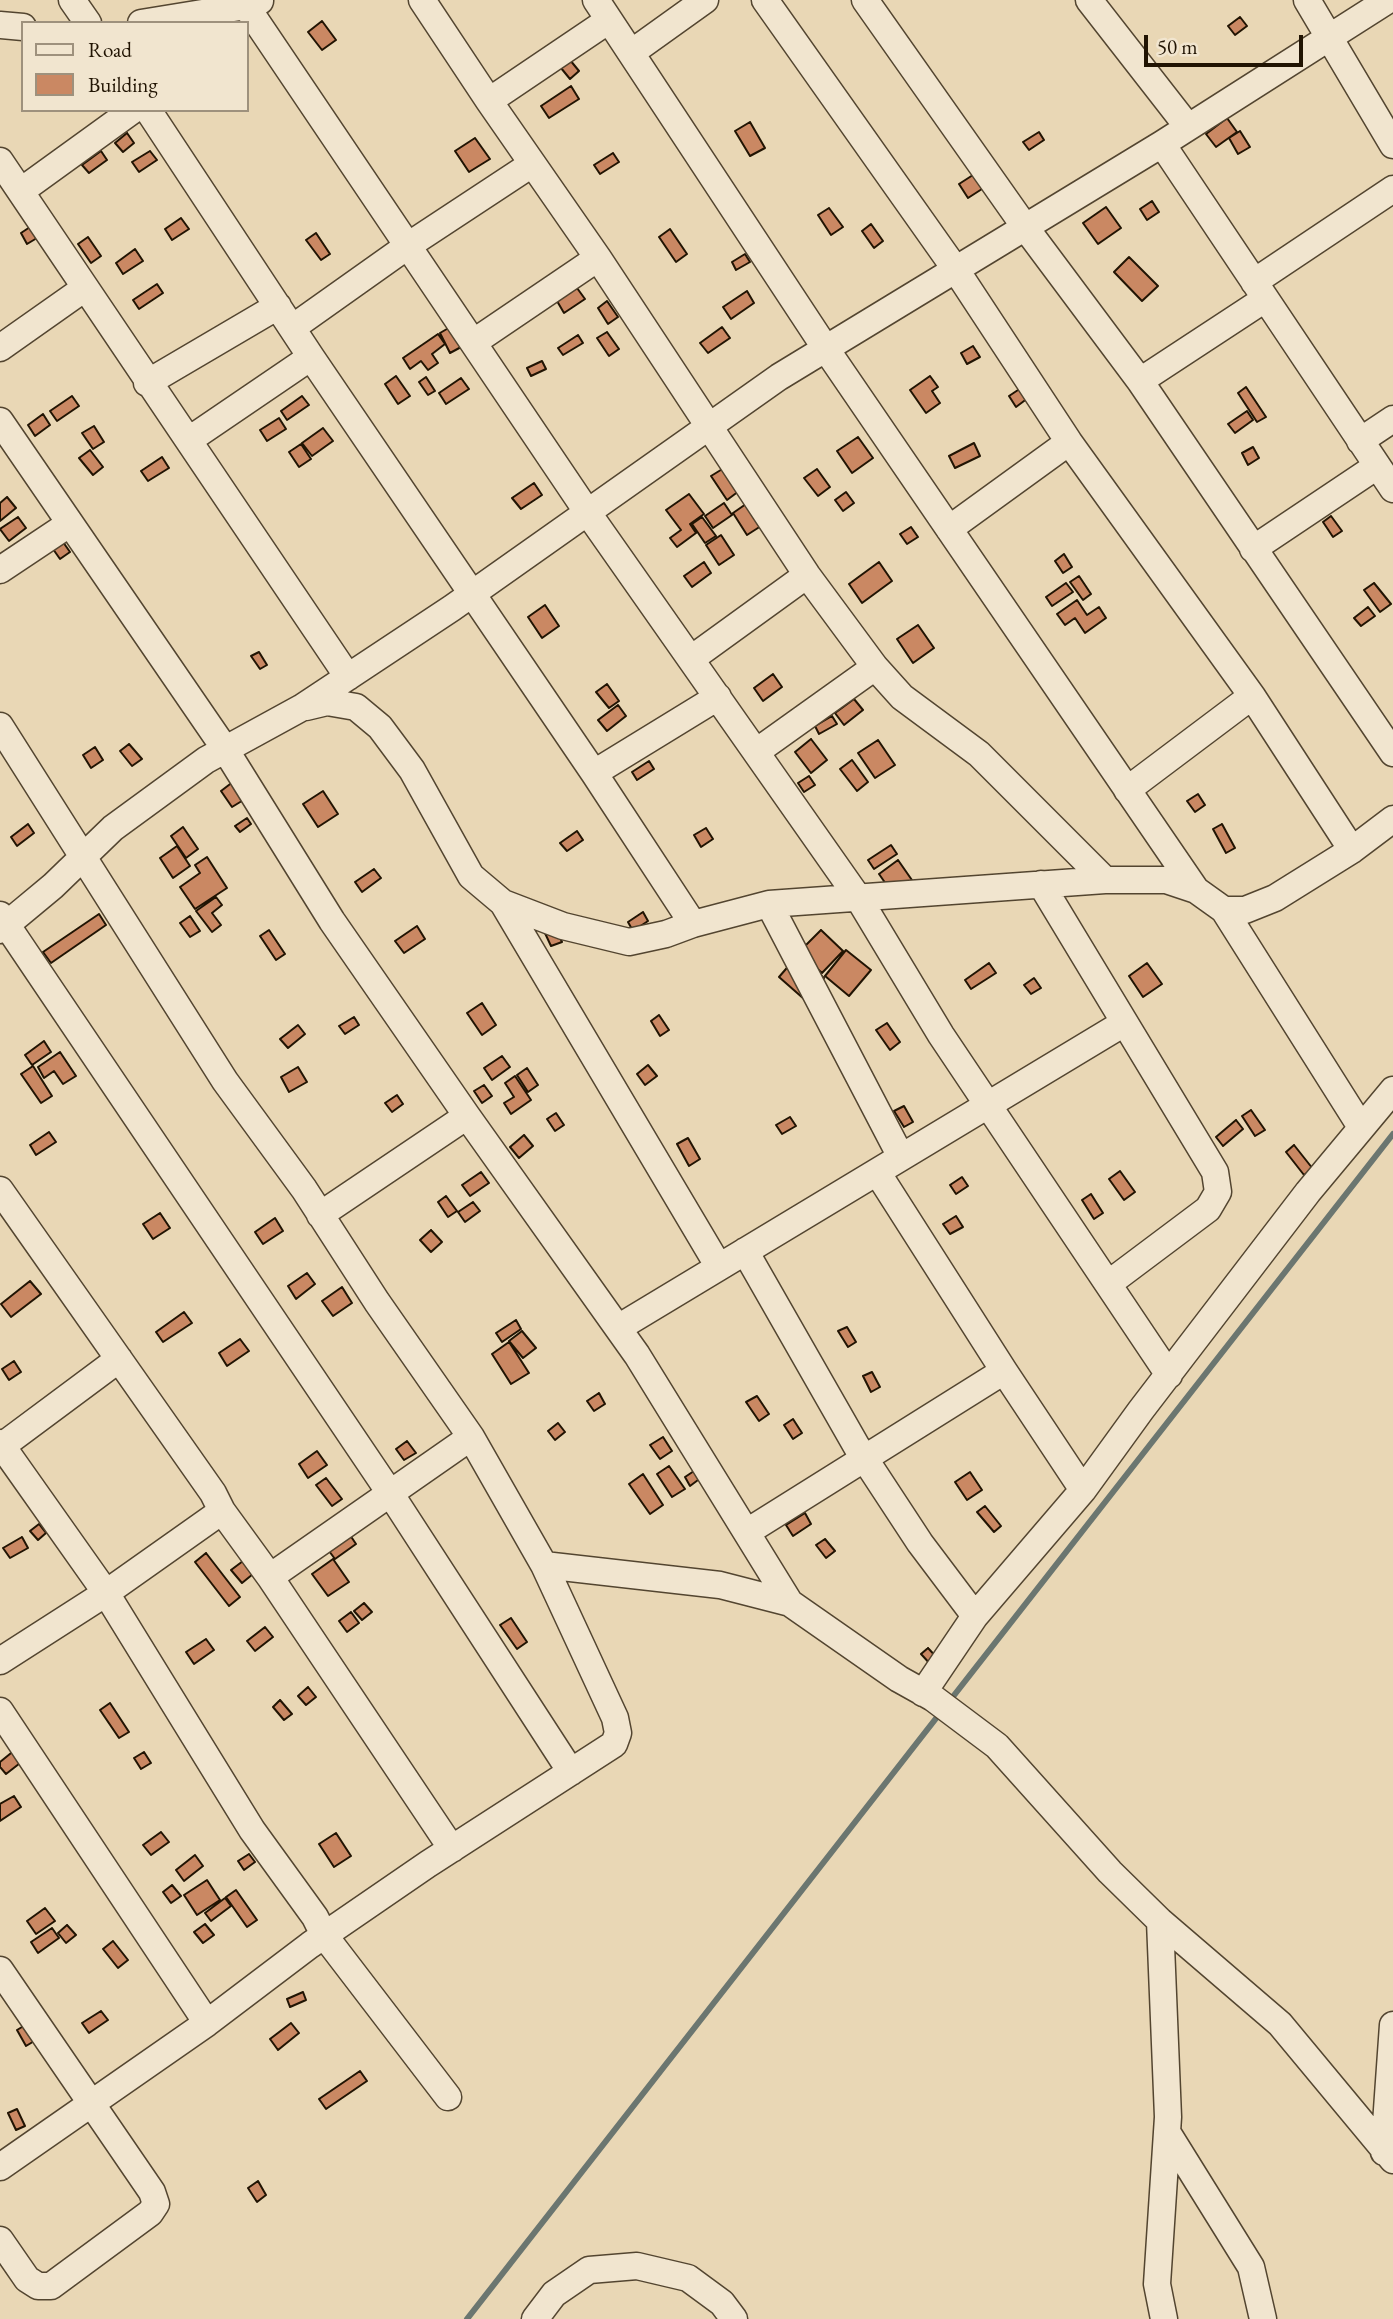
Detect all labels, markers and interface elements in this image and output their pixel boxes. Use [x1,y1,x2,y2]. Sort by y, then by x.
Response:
legend [21,21,248,112]
scale bar [1148,21,1307,65]
text: 50 m [1157,33,1198,60]
text: Road [88,36,132,63]
text: Building [88,71,158,98]

